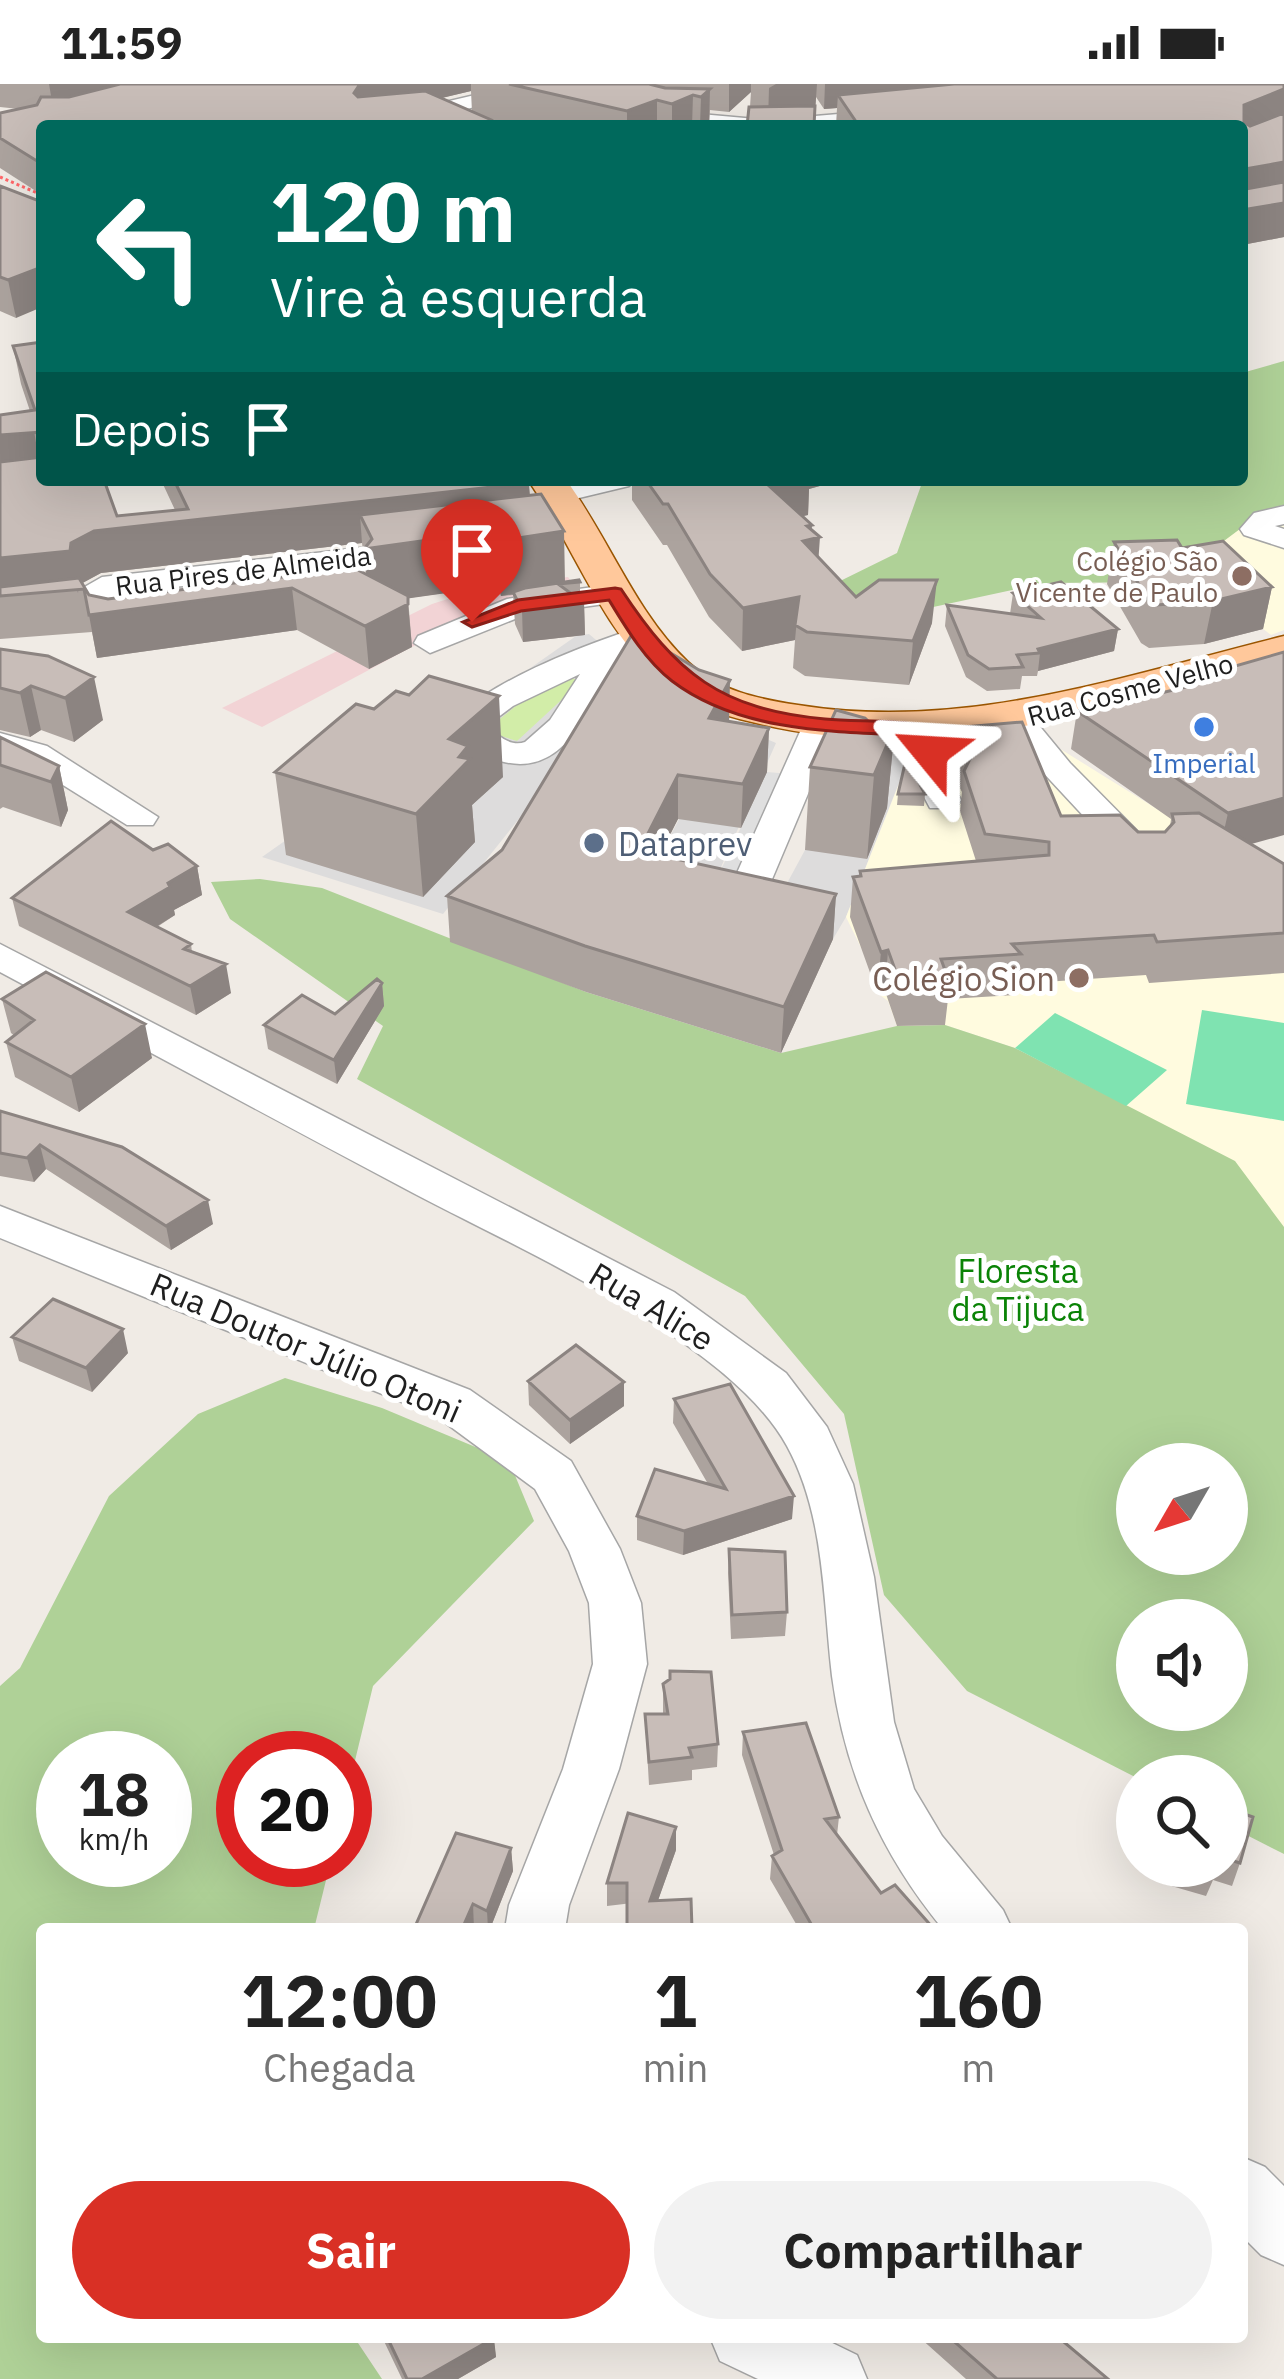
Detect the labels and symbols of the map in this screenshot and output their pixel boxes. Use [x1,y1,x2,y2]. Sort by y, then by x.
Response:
pin [421,499,523,622]
street label: Rua Pires de Almeida [113,537,373,603]
place label: Colégio São Vicente de Paulo [1016,543,1218,609]
marker: Colégio São Vicente de Paulo [1229,563,1255,589]
street label: Rua Cosme Velho [1023,645,1237,733]
position arrow [867,689,993,815]
marker: Imperial [1191,714,1217,740]
place label: Imperial [1152,745,1256,780]
place label: Dataprev [618,822,752,865]
marker: Dataprev [581,830,607,856]
place label: Colégio Sion [872,957,1055,1000]
marker: Colégio Sion [1066,965,1092,991]
park label: Floresta da Tijuca [952,1249,1084,1330]
street label: Rua Alice [582,1252,722,1360]
street label: Rua Doutor Júlio Otoni [144,1262,468,1432]
north arrow [1116,1443,1248,1575]
speed limit sign: 20 [216,1731,372,1887]

